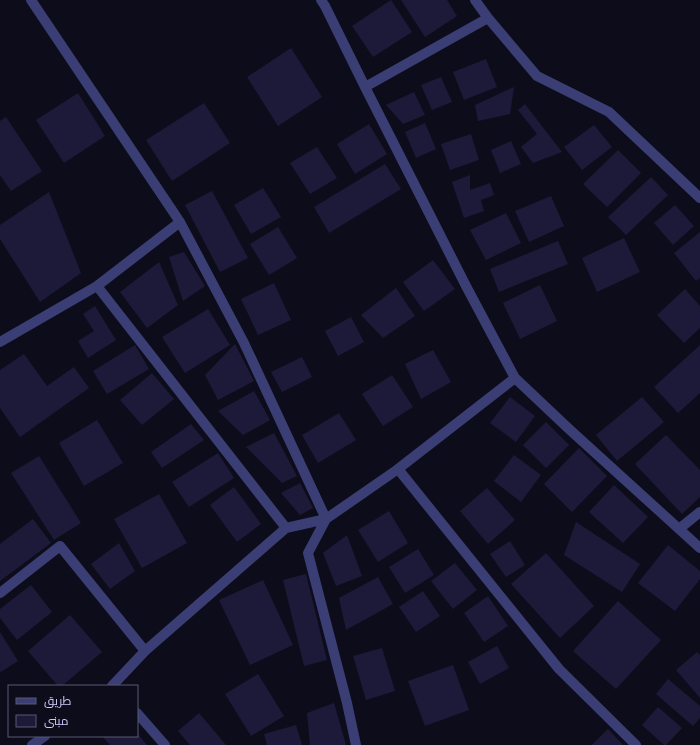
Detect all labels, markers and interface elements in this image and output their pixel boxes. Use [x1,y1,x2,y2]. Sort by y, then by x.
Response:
legend [8,685,138,737]
text: طريق [44,694,72,708]
text: مبنى [44,714,69,728]

